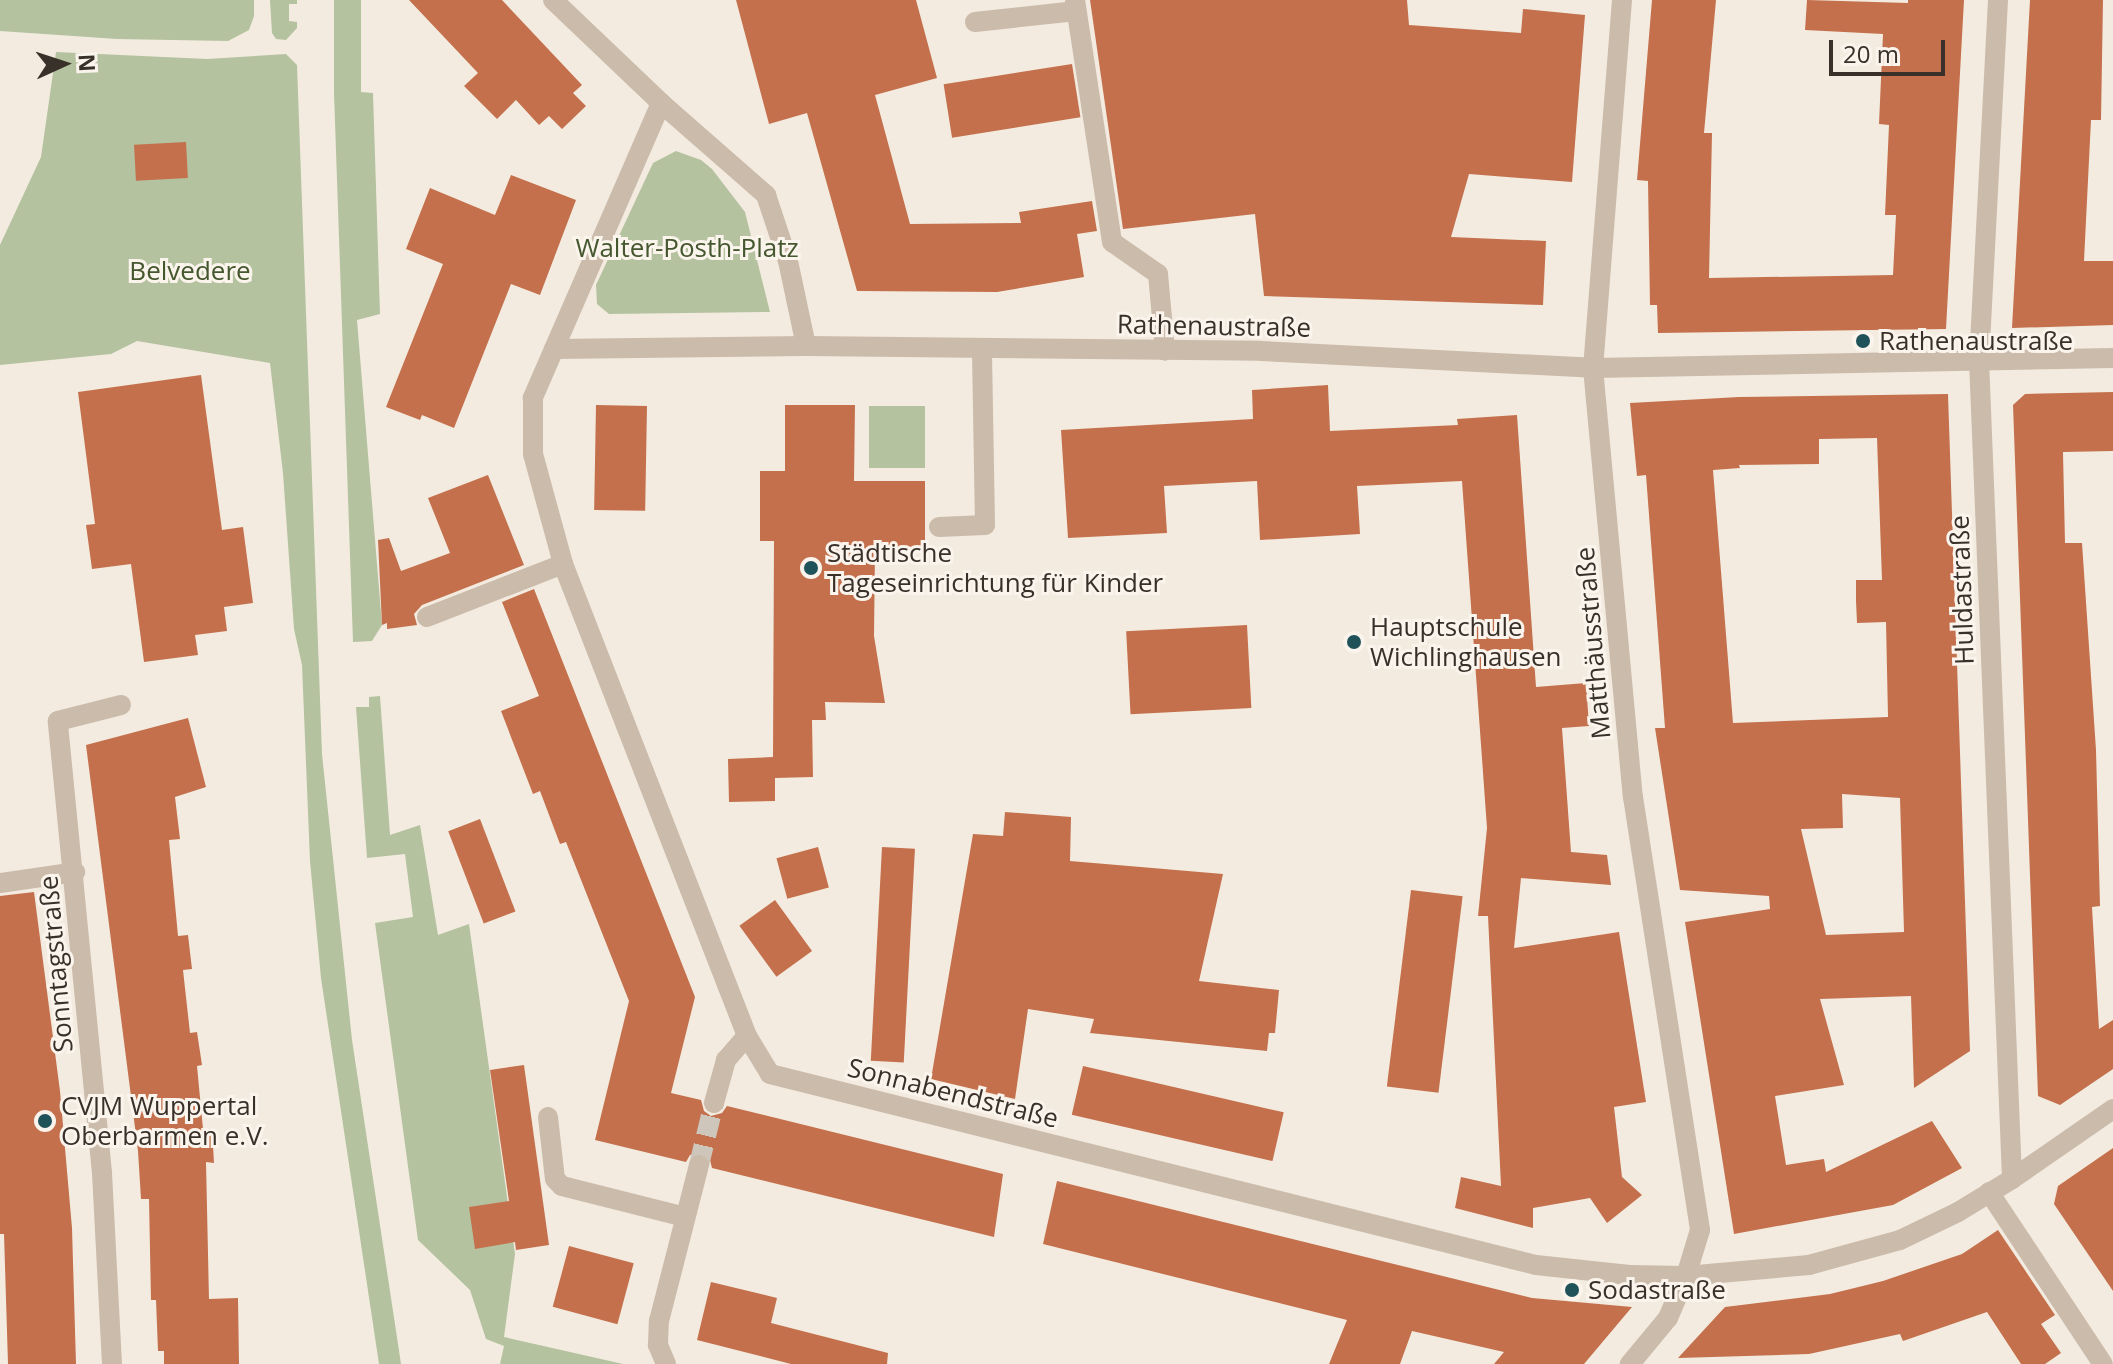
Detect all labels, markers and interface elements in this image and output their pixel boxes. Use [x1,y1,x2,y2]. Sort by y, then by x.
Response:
north arrow [24,24,104,104]
scale bar [1833,24,1949,74]
text: 20 m [1843,37,1899,70]
text: N [73,53,103,72]
park label: Walter-Posth-Platz [575,232,799,264]
park label: Belvedere [129,255,251,287]
street label: Rathenaustraße [1117,309,1311,343]
place label: Rathenaustraße [1879,325,2073,357]
marker: Rathenaustraße [1854,332,1872,350]
street label: Huldastraße [1944,515,1980,665]
place label: Städtische Tageseinrichtung für Kinder [827,537,1163,598]
street label: Matthäusstraße [1569,546,1617,740]
marker: Städtische Tageseinrichtung für Kinder [802,559,820,577]
place label: Hauptschule Wichlinghausen [1370,611,1561,672]
marker: Hauptschule Wichlinghausen [1345,633,1363,651]
street label: Sonntagstraße [33,874,79,1054]
street label: Sonnabendstraße [844,1052,1062,1134]
place label: CVJM Wuppertal Oberbarmen e.V. [61,1090,268,1152]
marker: CVJM Wuppertal Oberbarmen e.V. [36,1112,54,1130]
place label: Sodastraße [1588,1274,1726,1306]
marker: Sodastraße [1563,1281,1581,1299]

